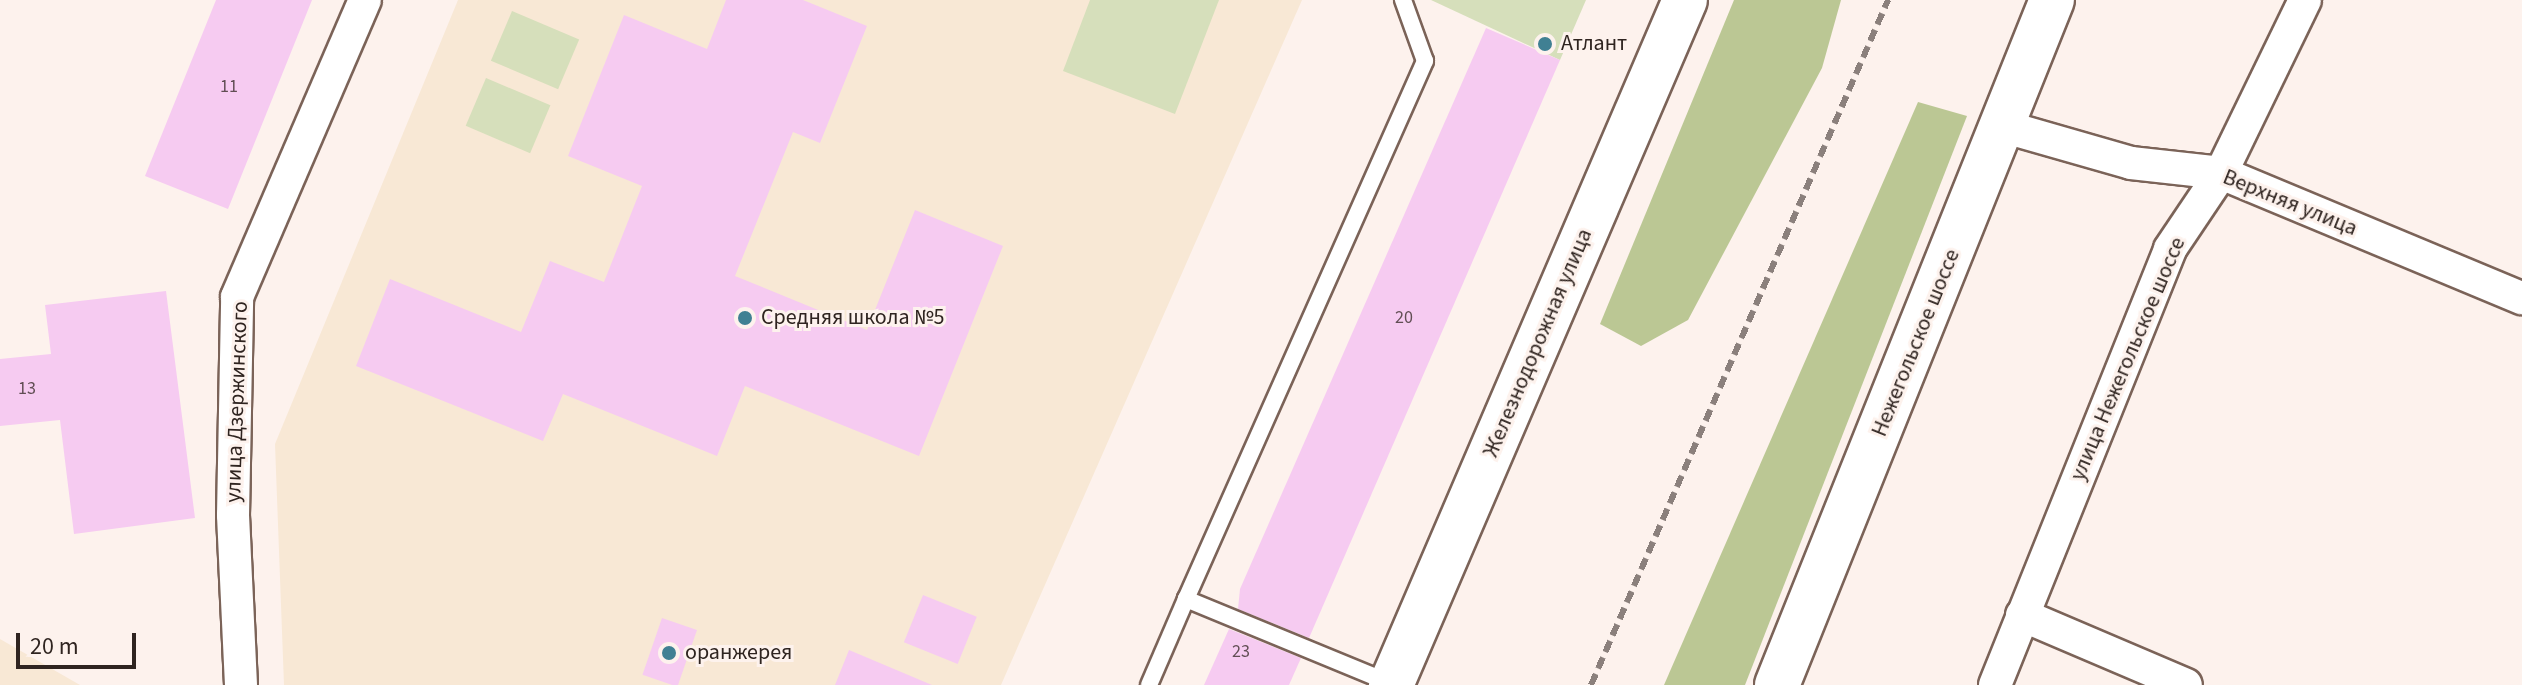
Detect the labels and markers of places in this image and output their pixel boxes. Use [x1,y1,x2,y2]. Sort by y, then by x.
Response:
place label: Атлант [1561,31,1627,57]
marker: Атлант [1536,35,1554,53]
place label: Средняя школа №5 [761,305,944,331]
marker: Средняя школа №5 [736,309,754,327]
place label: оранжерея [685,640,792,666]
marker: оранжерея [660,644,678,662]

